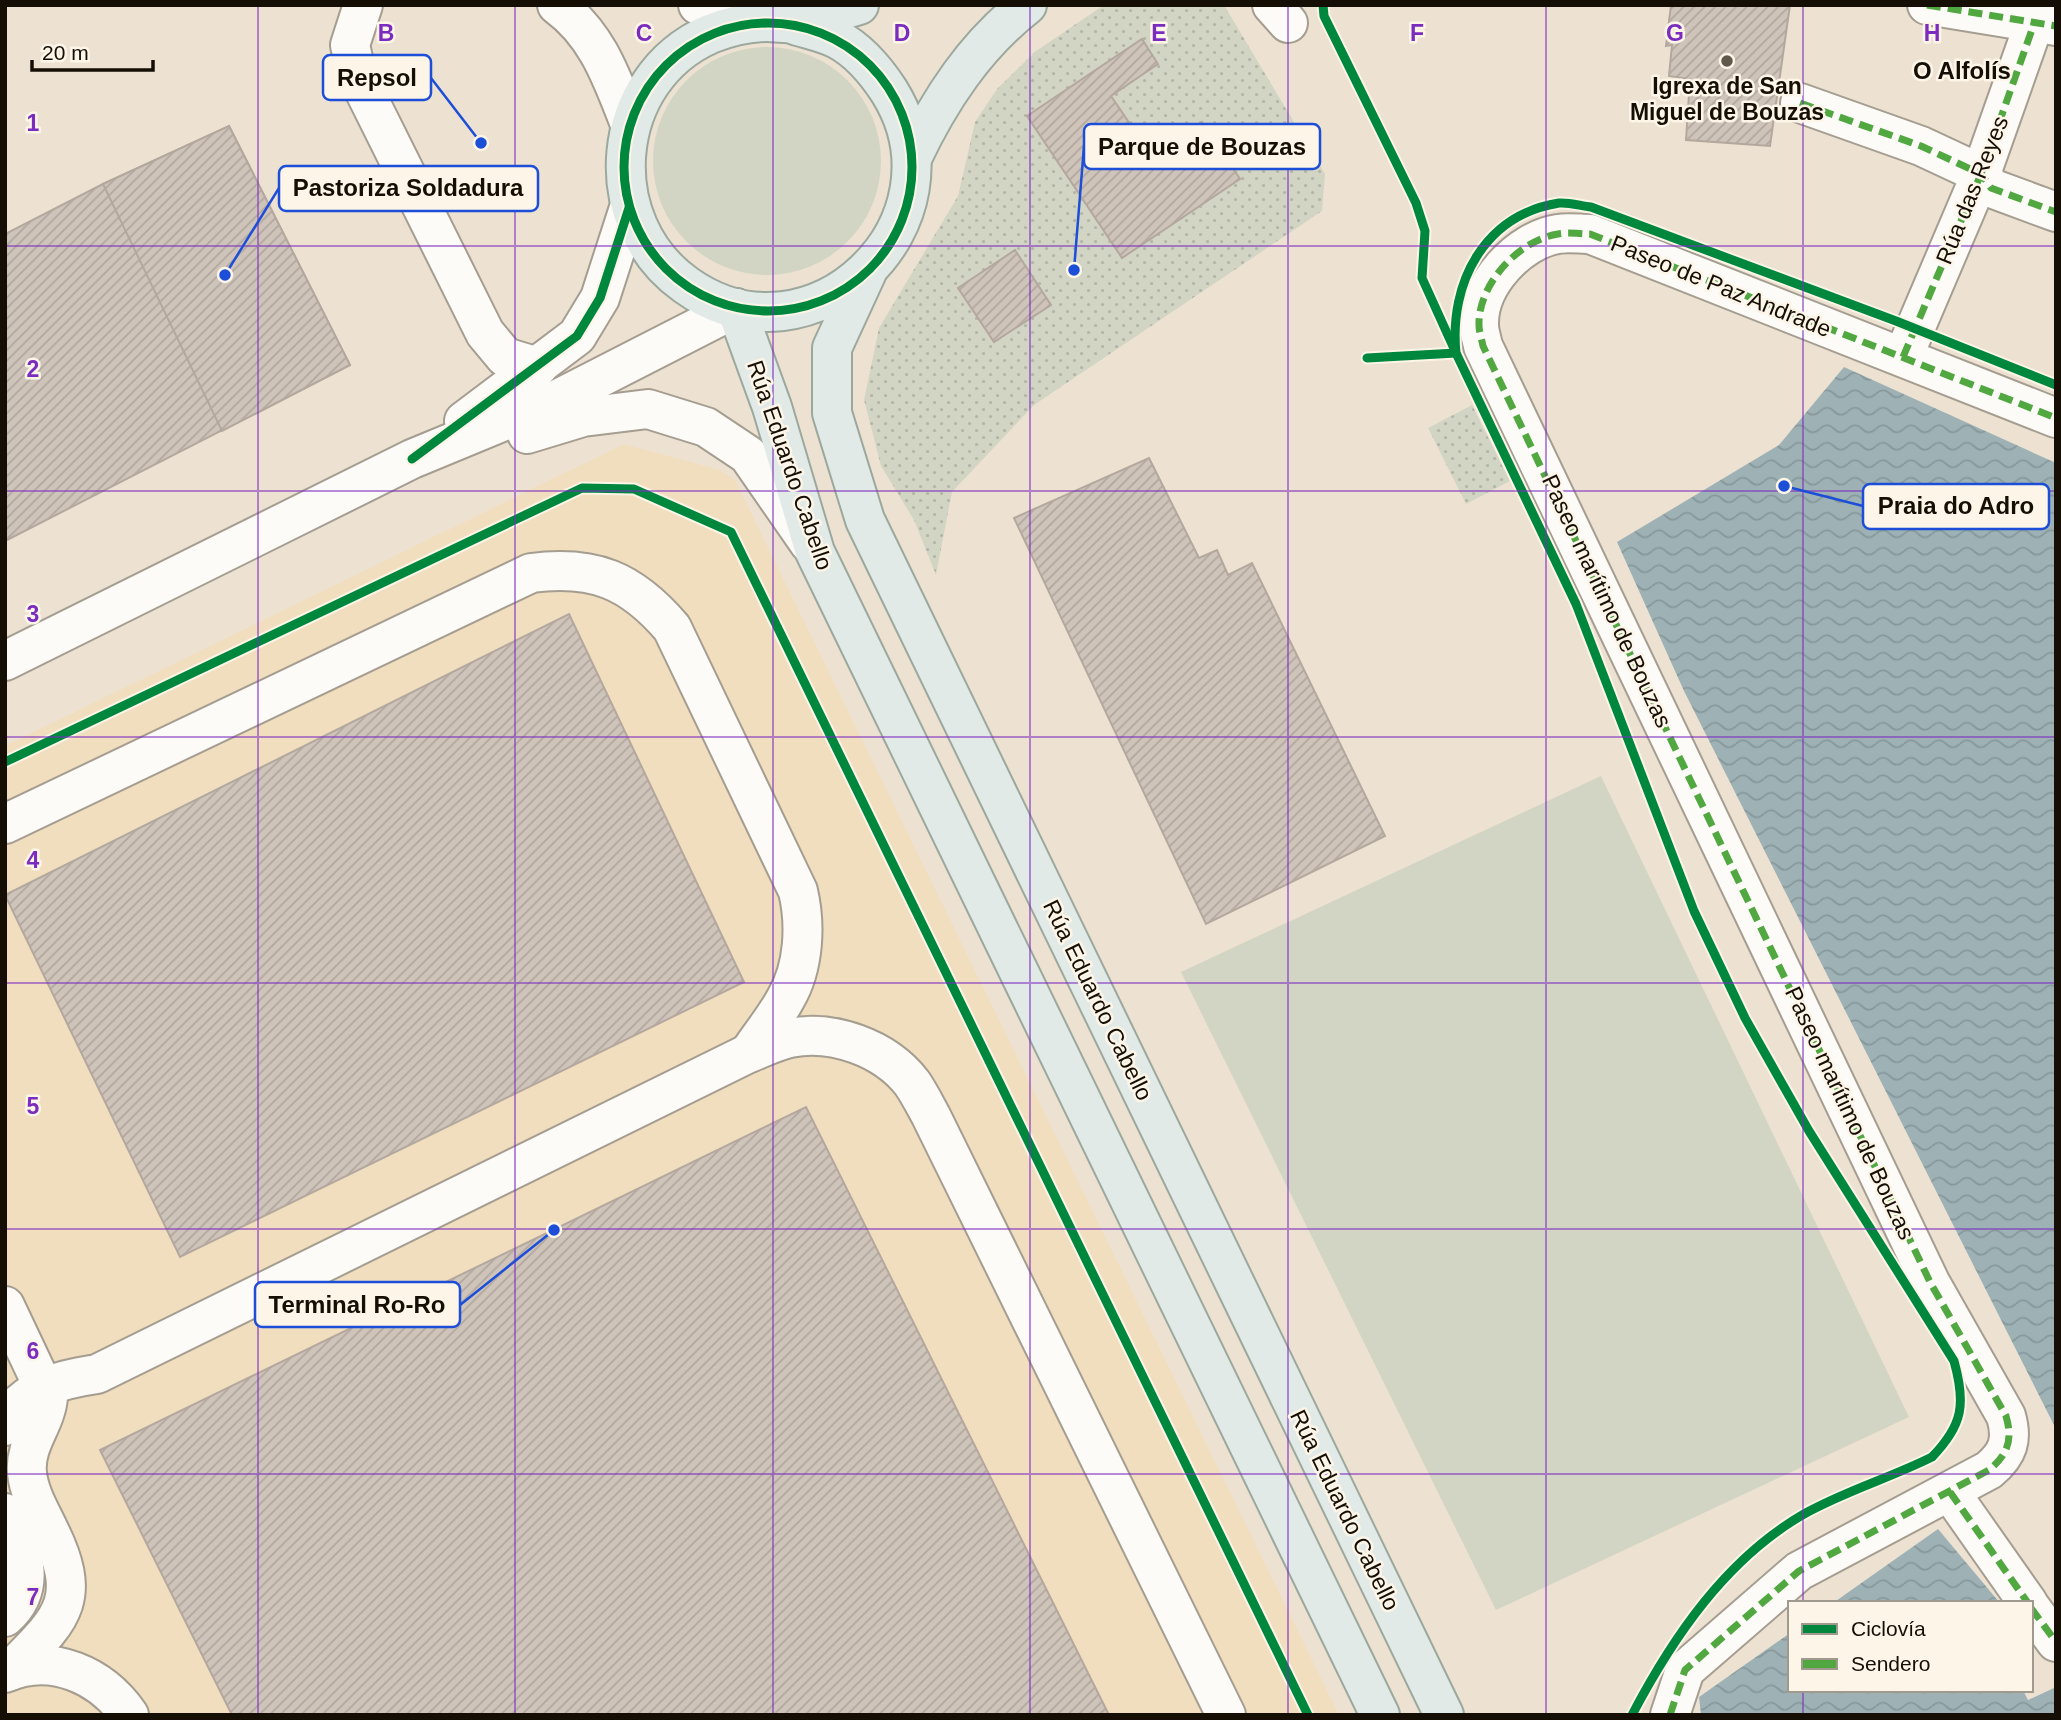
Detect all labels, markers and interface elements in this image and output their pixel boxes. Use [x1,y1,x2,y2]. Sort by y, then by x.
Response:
text: B [378,20,394,46]
text: C [636,20,652,46]
text: D [894,20,910,46]
text: E [1151,20,1167,46]
text: F [1410,20,1424,46]
text: G [1666,20,1684,46]
text: H [1924,20,1940,46]
scale bar [32,28,152,72]
text: 20 m [42,41,89,64]
marker: Igrexa de San Miguel de Bouzas [1719,53,1735,69]
callout: Repsol [323,55,431,100]
district label: O Alfolís [1913,57,2011,84]
text: Repsol [337,64,417,91]
place label: Igrexa de San Miguel de Bouzas [1630,73,1824,125]
text: 1 [27,110,40,136]
street label: Rúa das Reyes [1930,112,2014,268]
callout: Parque de Bouzas [1084,124,1320,169]
text: Parque de Bouzas [1098,133,1306,160]
callout: Pastoriza Soldadura [279,166,538,211]
text: Pastoriza Soldadura [293,174,524,201]
street label: Paseo de Paz Andrade [1607,230,1835,342]
text: 2 [27,356,39,382]
street label: Rúa Eduardo Cabello [742,357,838,573]
street label: Paseo marítimo de Bouzas [1537,470,1677,732]
callout: Praia do Adro [1863,484,2049,529]
text: Praia do Adro [1878,492,2034,519]
text: 3 [27,601,39,627]
text: 4 [27,847,40,873]
street label: Rúa Eduardo Cabello [1038,895,1158,1105]
street label: Paseo marítimo de Bouzas [1780,982,1920,1244]
text: 5 [27,1093,40,1119]
callout: Terminal Ro-Ro [255,1282,460,1327]
text: Terminal Ro-Ro [269,1291,445,1318]
text: 6 [27,1338,39,1364]
street label: Rúa Eduardo Cabello [1285,1405,1405,1615]
text: 7 [27,1584,39,1610]
legend [1788,1601,2033,1692]
text: Ciclovía [1851,1617,1926,1640]
text: Sendero [1851,1652,1930,1675]

